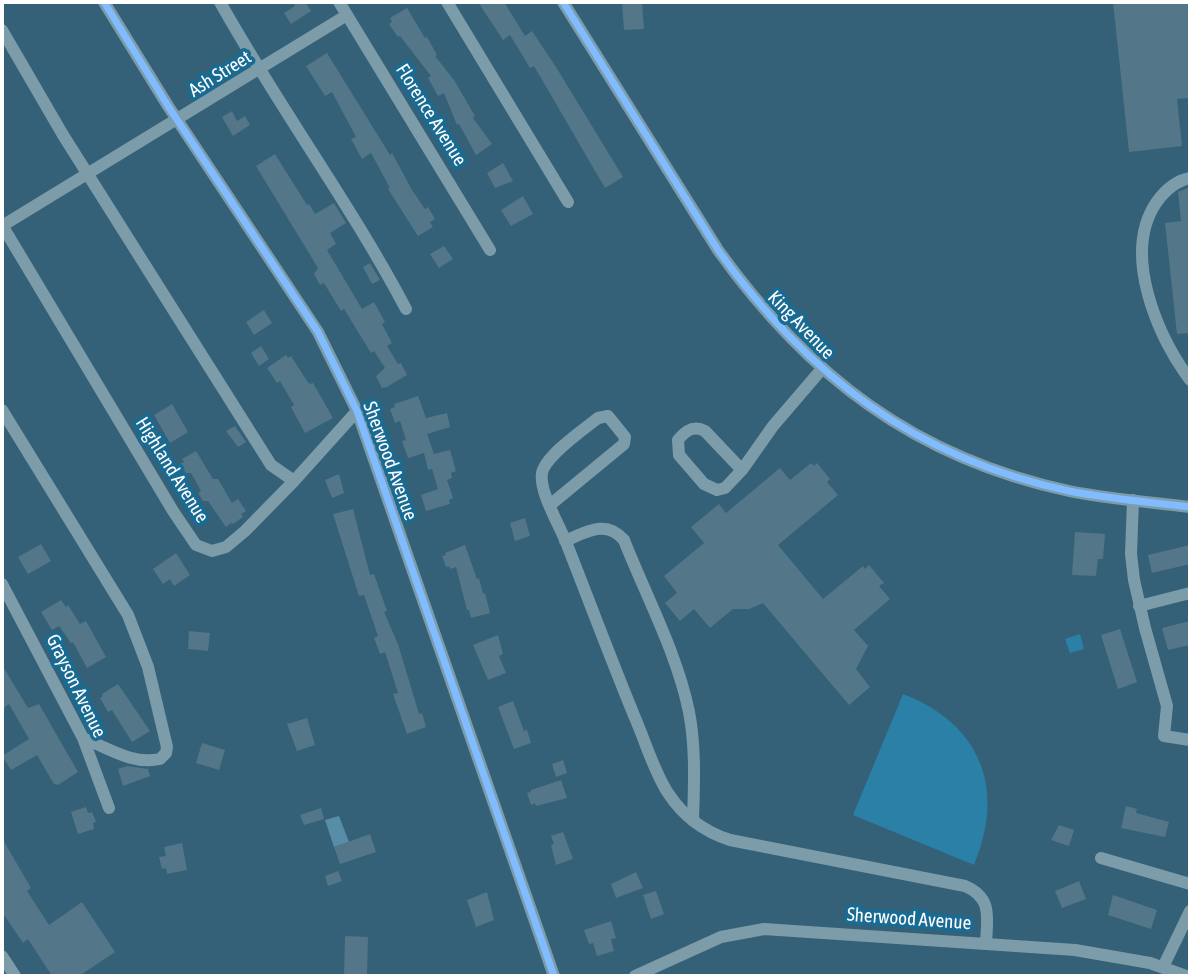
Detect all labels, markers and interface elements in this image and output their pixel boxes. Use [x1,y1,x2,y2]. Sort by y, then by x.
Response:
street label: Ash Street [184,46,256,102]
street label: Florence Avenue [391,60,471,170]
street label: King Avenue [763,286,839,364]
street label: Sherwood Avenue [358,399,422,523]
street label: Highland Avenue [131,413,213,527]
street label: Grayson Avenue [41,631,111,741]
street label: Sherwood Avenue [846,903,972,935]

